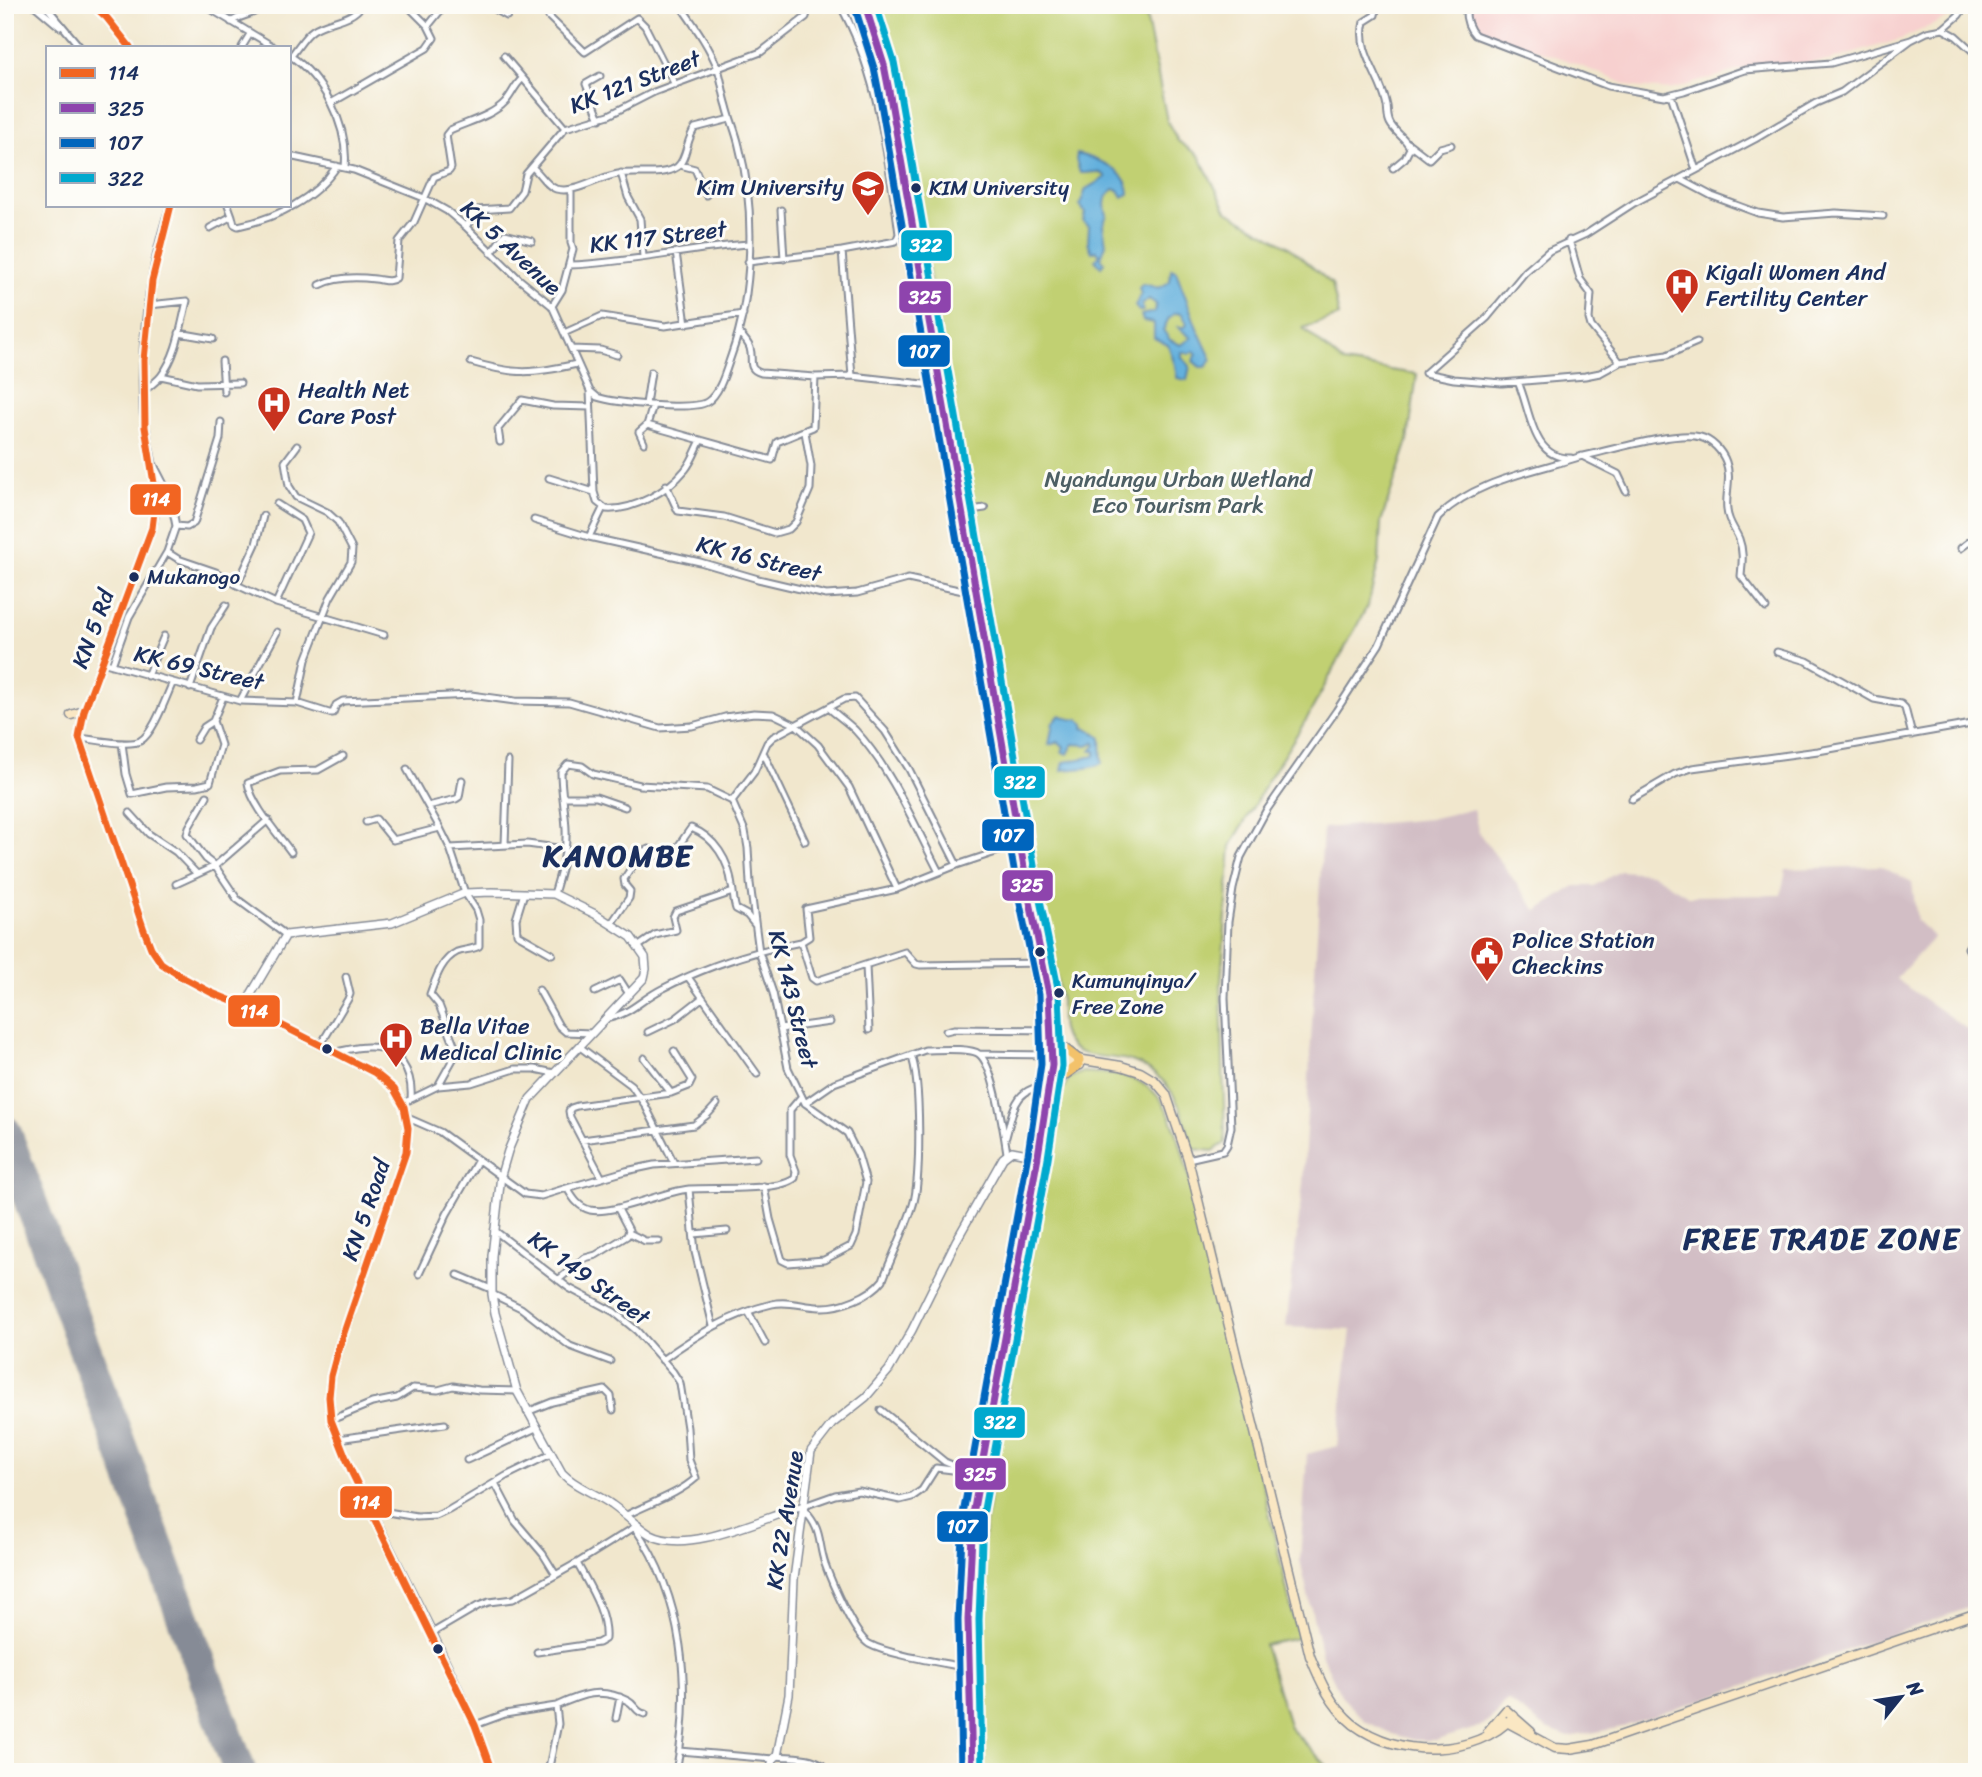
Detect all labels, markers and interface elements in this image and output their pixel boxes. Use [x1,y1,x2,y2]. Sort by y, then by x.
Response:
street label: KK 121 Street [563,38,708,126]
legend [46,46,290,206]
text: 114 [108,54,139,92]
text: 325 [108,90,145,128]
text: 107 [108,124,144,162]
text: 322 [108,160,144,198]
place label: Kim University [697,167,844,208]
school or university icon: Kim University [849,168,887,217]
place label: KIM University [929,169,1069,207]
marker: KIM University [909,181,923,195]
street label: KK 5 Avenue [450,190,572,306]
street label: KK 117 Street [587,208,730,266]
line badge: 322 [900,229,953,262]
text: 322 [909,229,942,262]
place label: Kigali Women And Fertility Center [1706,252,1887,319]
hospital icon: Kigali Women And Fertility Center [1663,266,1701,315]
line badge: 325 [898,280,952,314]
text: 325 [907,281,942,314]
line badge: 107 [897,334,951,368]
text: 107 [908,335,942,368]
place label: Health Net Care Post [298,370,409,437]
hospital icon: Health Net Care Post [255,384,293,433]
park label: Nyandungu Urban Wetland Eco Tourism Park [1044,459,1313,526]
line badge: 114 [129,483,182,516]
text: 114 [142,483,170,516]
street label: KK 16 Street [692,524,828,595]
place label: Mukanogo [147,558,240,596]
marker: Mukanogo [127,570,141,584]
street label: KN 5 Rd [60,582,127,675]
street label: KK 69 Street [130,633,270,703]
line badge: 322 [993,765,1046,799]
text: 322 [1003,766,1036,799]
line badge: 107 [981,818,1035,852]
text: 107 [992,819,1026,852]
district label: KANOMBE [542,829,694,883]
line badge: 325 [1001,869,1054,902]
text: 325 [1009,869,1044,902]
place label: Police Station Checkins [1512,920,1655,987]
street label: KK 143 Street [756,925,830,1074]
public building icon: Police Station Checkins [1468,934,1506,983]
unlabelled marker [1033,945,1047,959]
place label: Kumunyinya/ Free Zone [1072,962,1197,1026]
marker: Kumunyinya/ Free Zone [1052,986,1066,1000]
line badge: 114 [227,994,281,1028]
text: 114 [240,995,268,1028]
place label: Bella Vitae Medical Clinic [420,1006,563,1073]
hospital icon: Bella Vitae Medical Clinic [377,1020,415,1069]
unlabelled marker [320,1042,334,1056]
street label: KN 5 Road [329,1152,403,1266]
district label: FREE TRADE ZONE [1682,1212,1961,1266]
street label: KK 149 Street [519,1219,660,1338]
line badge: 322 [973,1406,1026,1439]
text: 322 [983,1406,1016,1439]
street label: KK 22 Avenue [754,1448,816,1592]
line badge: 325 [954,1457,1007,1491]
text: 325 [962,1458,997,1491]
line badge: 114 [339,1485,393,1519]
text: 114 [352,1486,380,1519]
line badge: 107 [936,1510,989,1543]
text: 107 [946,1510,980,1543]
unlabelled marker [431,1642,445,1656]
north arrow [1867,1662,1937,1732]
text: N [1897,1674,1933,1703]

